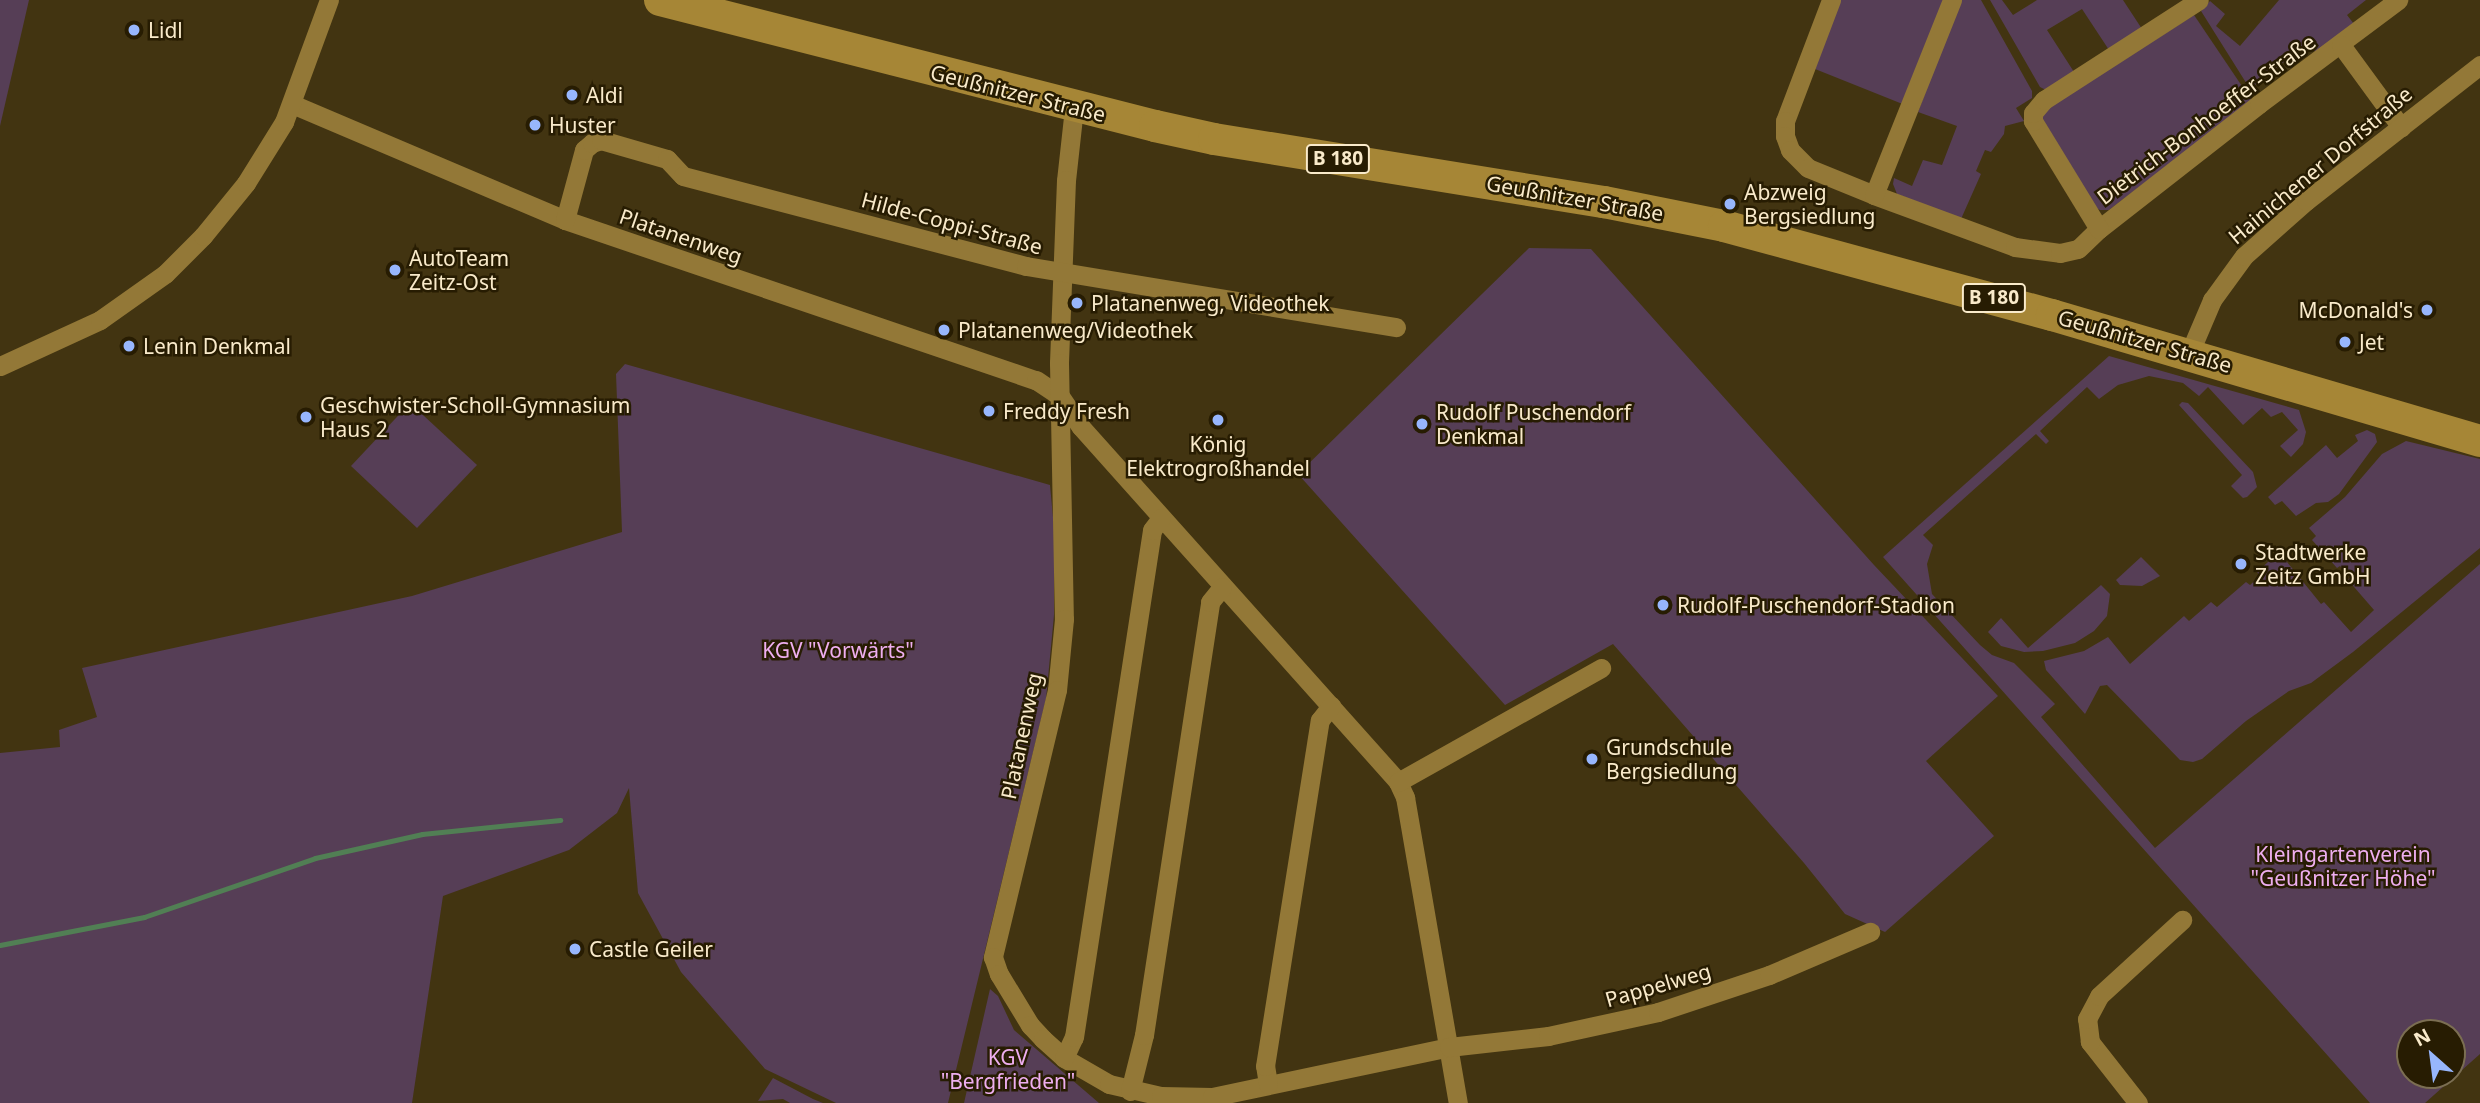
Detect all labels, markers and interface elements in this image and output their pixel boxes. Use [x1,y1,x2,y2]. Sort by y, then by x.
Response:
place label: Lidl [148,17,183,43]
marker: Lidl [126,22,142,38]
street label: Dietrich-Bonhoeffer-Straße [2092,29,2320,209]
street label: Geußnitzer Straße [928,59,1108,127]
street label: Hainichener Dorfstraße [2223,81,2417,249]
place label: Aldi [586,82,623,108]
marker: Aldi [564,87,580,103]
place label: Huster [549,112,616,138]
marker: Huster [527,117,543,133]
road number: B 180 [1305,144,1371,174]
street label: Geußnitzer Straße [1484,170,1666,226]
place label: Abzweig Bergsiedlung [1744,179,1875,229]
street label: Hilde-Coppi-Straße [859,187,1045,259]
marker: Abzweig Bergsiedlung [1722,196,1738,212]
street label: Platanenweg [616,203,746,269]
place label: AutoTeam Zeitz-Ost [409,245,509,295]
marker: AutoTeam Zeitz-Ost [387,262,403,278]
road number: B 180 [1961,282,2027,314]
place label: Platanenweg, Videothek [1091,290,1330,316]
marker: Platanenweg, Videothek [1069,295,1085,311]
place label: McDonald's [2299,297,2413,323]
marker: McDonald's [2419,302,2435,318]
street label: Geußnitzer Straße [2055,304,2235,378]
place label: Platanenweg/Videothek [958,317,1193,343]
marker: Platanenweg/Videothek [936,322,952,338]
place label: Jet [2359,329,2384,355]
place label: Lenin Denkmal [143,333,291,359]
marker: Jet [2337,334,2353,350]
marker: Lenin Denkmal [121,338,137,354]
place label: Geschwister-Scholl-Gymnasium Haus 2 [320,392,630,442]
place label: Freddy Fresh [1003,398,1130,424]
place label: Rudolf Puschendorf Denkmal [1436,399,1631,449]
marker: Freddy Fresh [981,403,997,419]
marker: Geschwister-Scholl-Gymnasium Haus 2 [298,409,314,425]
marker: König Elektrogroßhandel [1210,412,1226,428]
marker: Rudolf Puschendorf Denkmal [1414,416,1430,432]
place label: König Elektrogroßhandel [1126,431,1310,481]
place label: Stadtwerke Zeitz GmbH [2255,539,2371,589]
marker: Stadtwerke Zeitz GmbH [2233,556,2249,572]
place label: Rudolf-Puschendorf-Stadion [1677,592,1955,618]
marker: Rudolf-Puschendorf-Stadion [1655,597,1671,613]
park label: KGV "Vorwärts" [762,637,914,663]
street label: Platanenweg [995,671,1047,801]
place label: Grundschule Bergsiedlung [1606,734,1737,784]
marker: Grundschule Bergsiedlung [1584,751,1600,767]
park label: Kleingartenverein "Geußnitzer Höhe" [2250,841,2436,891]
place label: Castle Geiler [589,936,713,962]
marker: Castle Geiler [567,941,583,957]
street label: Pappelweg [1602,958,1714,1012]
north arrow [2396,1019,2466,1089]
text: N [2409,1022,2435,1052]
park label: KGV "Bergfrieden" [941,1044,1075,1094]

